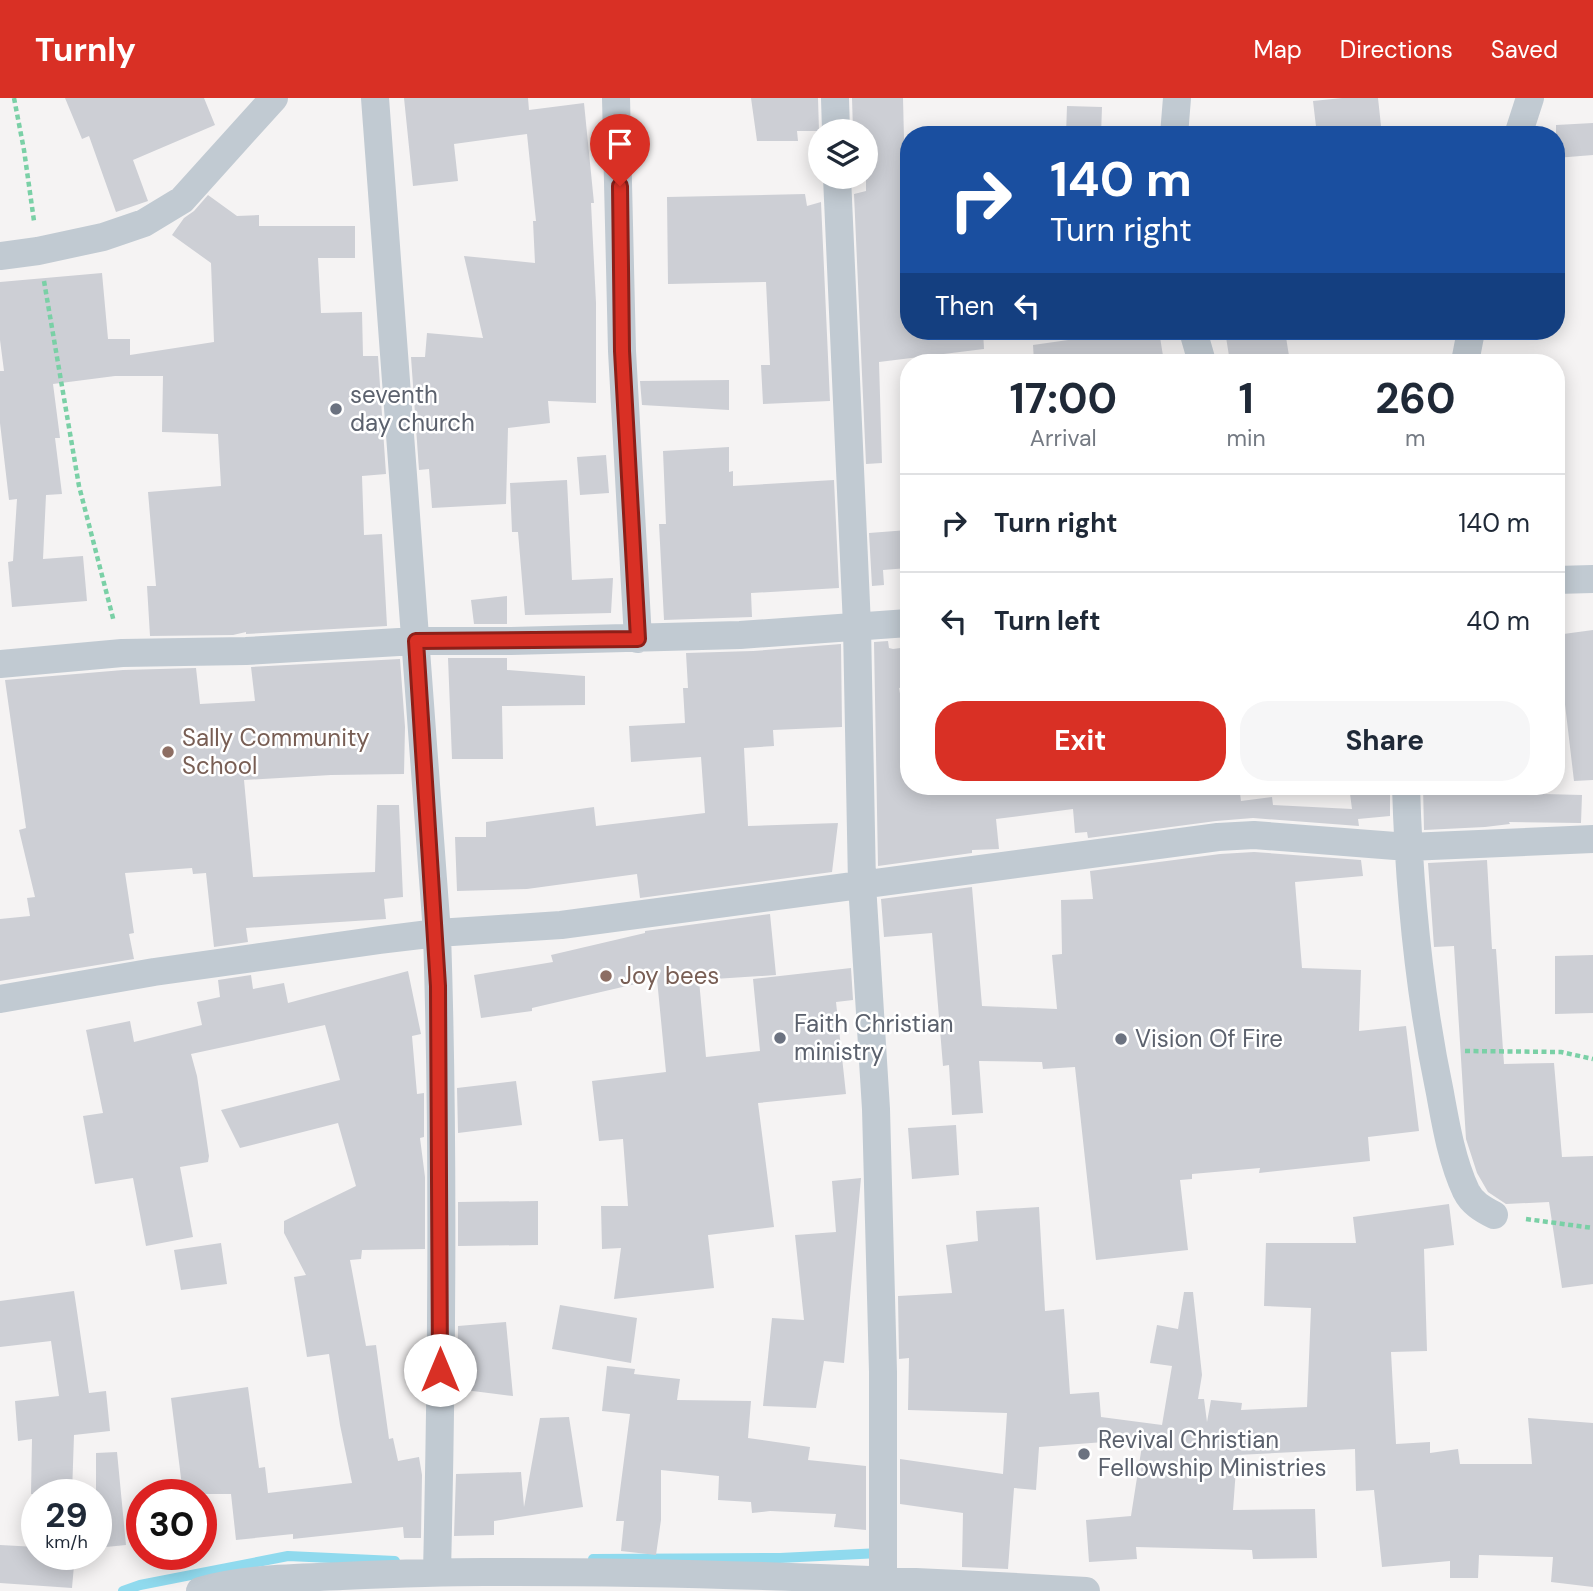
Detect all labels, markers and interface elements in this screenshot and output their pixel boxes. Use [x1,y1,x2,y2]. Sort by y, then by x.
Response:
text: Turnly [35,28,136,71]
text: Map [1254,34,1302,65]
text: Directions [1340,34,1453,65]
text: Saved [1491,34,1558,65]
pin [590,114,650,186]
map controls [808,119,878,189]
button: layers [808,119,878,189]
icon: arrive [601,125,639,163]
text: 140 m [1050,147,1192,211]
icon: right [935,154,1026,245]
text: Turn right [1050,209,1192,251]
icon: left [1008,287,1046,325]
text: Then [935,289,994,323]
text: 17:00 [1009,371,1117,426]
text: 1 [1238,371,1254,426]
text: 260 [1375,371,1456,426]
place label: seventh day church [350,379,475,438]
marker: seventh day church [328,401,344,417]
text: Arrival [1030,423,1097,453]
text: min [1227,423,1266,453]
text: m [1405,423,1426,453]
icon: right [935,504,973,542]
text: Turn right [994,506,1118,540]
text: 140 m [1458,506,1530,540]
icon: left [935,602,973,640]
text: Turn left [994,604,1101,638]
text: 40 m [1466,604,1530,638]
button: Exit [935,701,1226,781]
button: Share [1240,701,1530,781]
place label: Sally Community School [182,722,370,781]
marker: Sally Community School [160,744,176,760]
place label: Joy bees [620,960,719,991]
marker: Joy bees [598,968,614,984]
place label: Faith Christian ministry [794,1008,954,1067]
place label: Vision Of Fire [1135,1023,1283,1054]
marker: Faith Christian ministry [772,1030,788,1046]
marker: Vision Of Fire [1113,1031,1129,1047]
position arrow [403,1333,477,1407]
place label: Revival Christian Fellowship Ministries [1098,1424,1327,1483]
marker: Revival Christian Fellowship Ministries [1076,1446,1092,1462]
speed limit sign: 30 [126,1479,217,1570]
text: 29 [45,1492,88,1538]
text: km/h [45,1530,88,1554]

